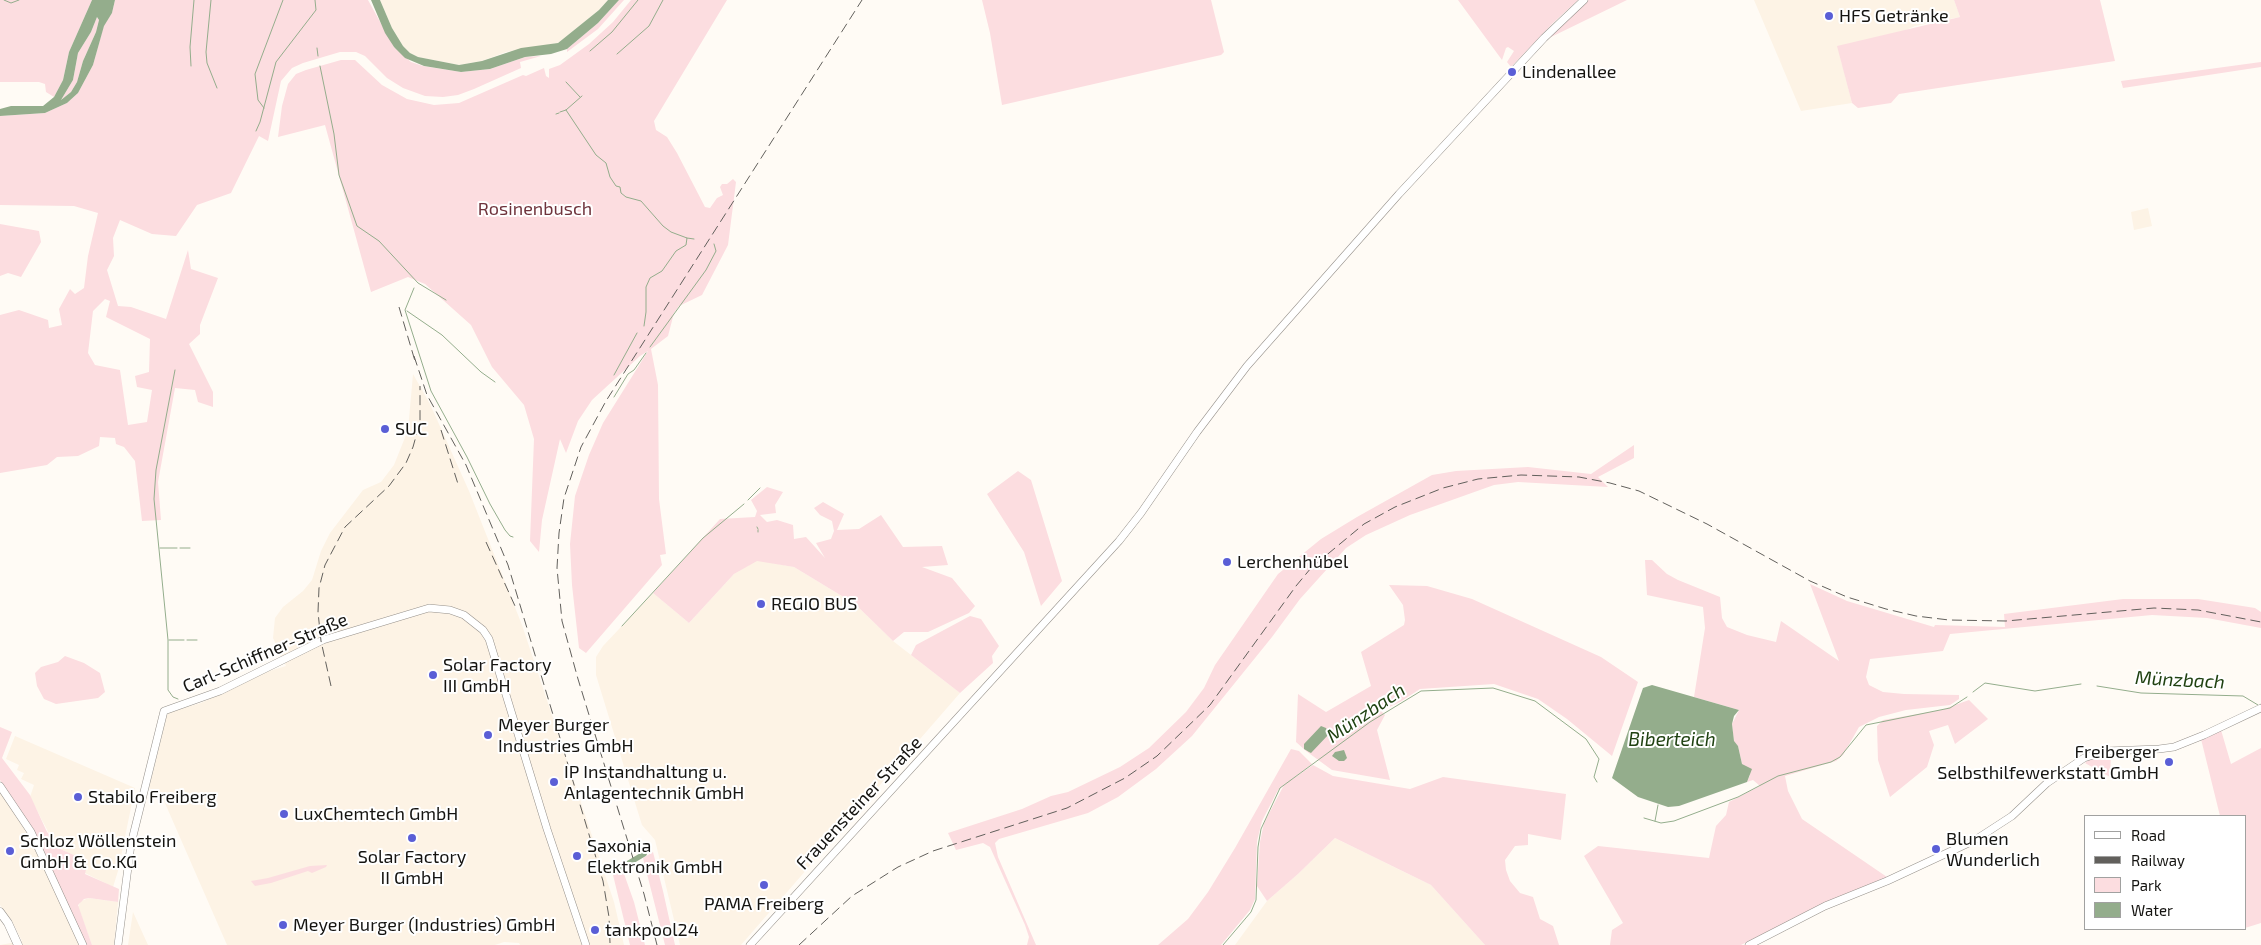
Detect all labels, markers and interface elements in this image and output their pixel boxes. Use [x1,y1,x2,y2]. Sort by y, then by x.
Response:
place label: HFS Getränke [1839,5,1949,27]
marker: HFS Getränke [1823,10,1835,22]
place label: Lindenallee [1522,61,1617,83]
marker: Lindenallee [1506,66,1518,78]
park label: Rosinenbusch [478,198,592,220]
place label: SUC [395,418,427,440]
marker: SUC [379,423,391,435]
place label: Lerchenhübel [1237,551,1348,573]
marker: Lerchenhübel [1221,556,1233,568]
place label: REGIO BUS [771,593,857,615]
marker: REGIO BUS [755,598,767,610]
street label: Carl-Schiffner-Straße [179,608,351,698]
place label: Solar Factory III GmbH [443,654,552,696]
water label: Münzbach [2135,666,2225,694]
marker: Solar Factory III GmbH [427,669,439,681]
water label: Münzbach [1322,678,1410,748]
place label: Meyer Burger Industries GmbH [498,714,634,756]
marker: Meyer Burger Industries GmbH [482,729,494,741]
water label: Biberteich [1628,729,1716,751]
street label: Frauensteiner Straße [792,732,926,874]
place label: Freiberger Selbsthilfewerkstatt GmbH [1937,741,2159,784]
marker: Freiberger Selbsthilfewerkstatt GmbH [2163,756,2175,768]
place label: IP Instandhaltung u. Anlagentechnik GmbH [564,761,744,804]
marker: IP Instandhaltung u. Anlagentechnik GmbH [548,776,560,788]
place label: Stabilo Freiberg [88,786,217,808]
marker: Stabilo Freiberg [72,791,84,803]
place label: LuxChemtech GmbH [294,803,458,825]
marker: LuxChemtech GmbH [278,808,290,820]
legend [2084,815,2246,930]
text: Road [2131,826,2166,844]
place label: Blumen Wunderlich [1946,828,2040,871]
place label: Schloz Wöllenstein GmbH & Co.KG [20,830,176,872]
marker: Solar Factory II GmbH [406,832,418,844]
place label: Saxonia Elektronik GmbH [587,835,723,878]
marker: Blumen Wunderlich [1930,843,1942,855]
marker: Schloz Wöllenstein GmbH & Co.KG [4,845,16,857]
place label: Solar Factory II GmbH [358,846,466,889]
marker: Saxonia Elektronik GmbH [571,850,583,862]
text: Railway [2131,851,2185,869]
text: Park [2131,876,2162,894]
marker: PAMA Freiberg [758,879,770,891]
place label: PAMA Freiberg [704,893,824,915]
text: Water [2131,901,2173,919]
place label: Meyer Burger (Industries) GmbH [293,914,555,936]
marker: Meyer Burger (Industries) GmbH [277,919,289,931]
place label: tankpool24 [605,919,699,941]
marker: tankpool24 [589,924,601,936]

